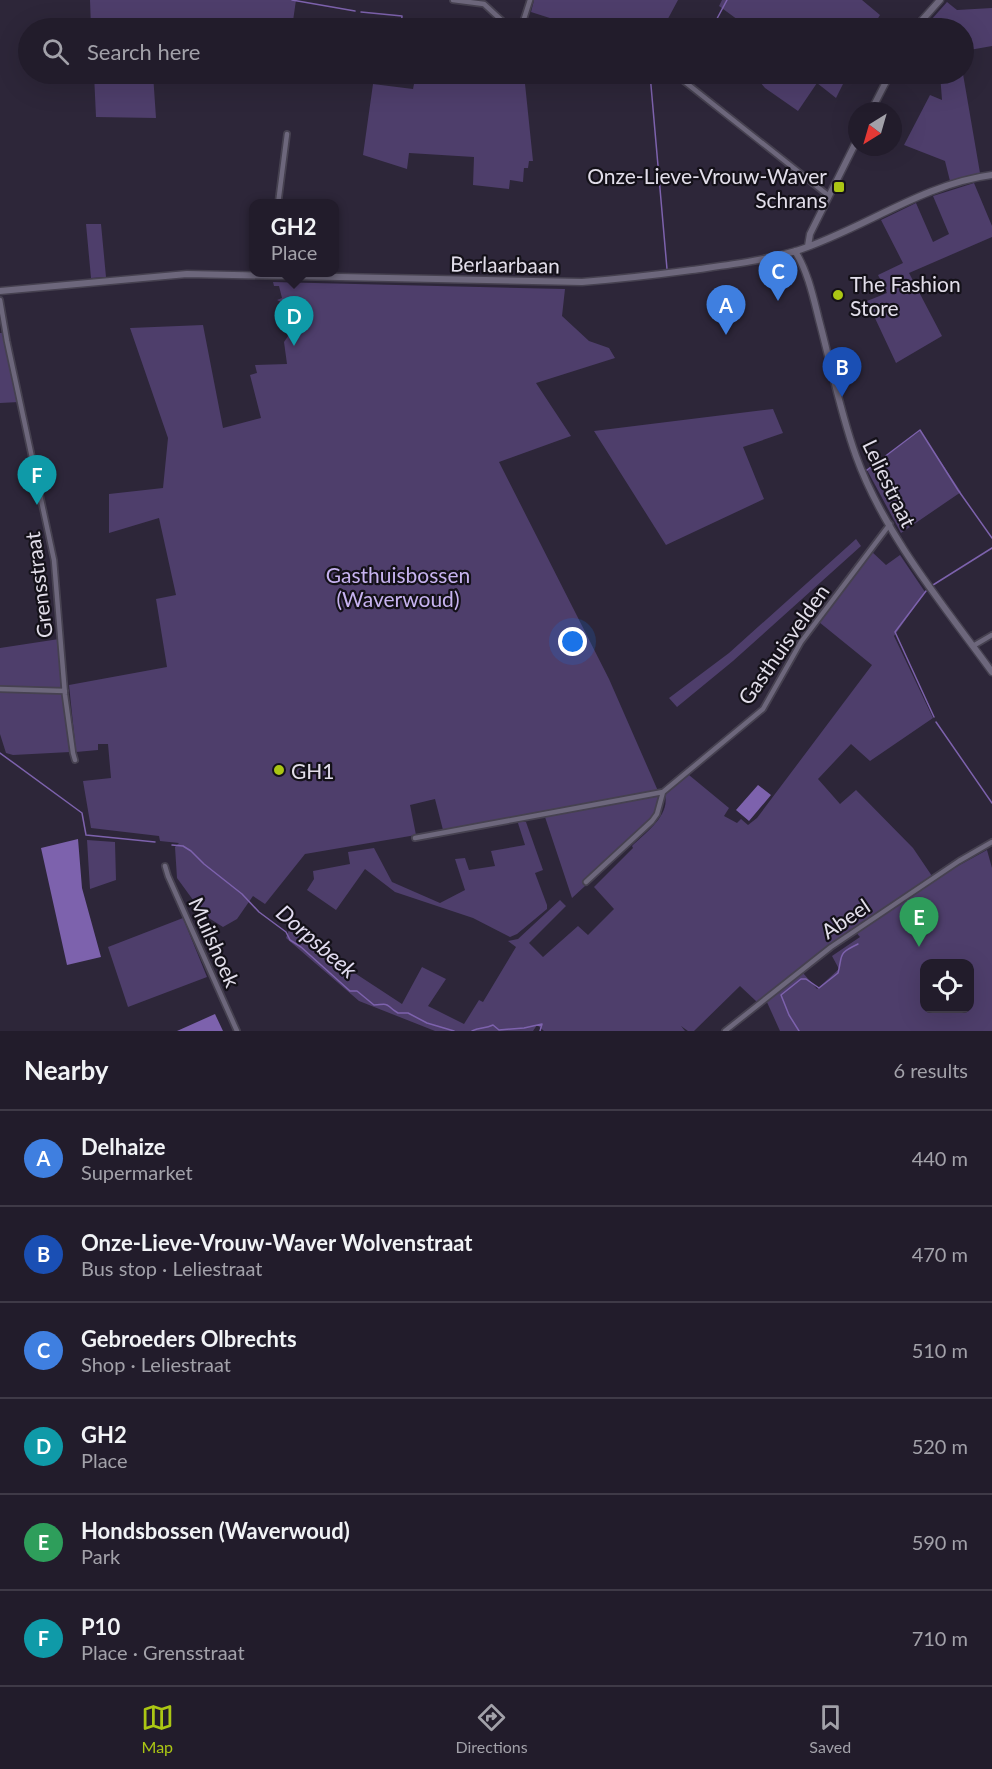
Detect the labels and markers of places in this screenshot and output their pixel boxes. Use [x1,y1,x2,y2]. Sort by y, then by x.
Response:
place label: Onze-Lieve-Vrouw-Waver Schrans [587,163,827,212]
marker: Onze-Lieve-Vrouw-Waver Schrans [832,180,846,194]
pin: C [758,252,798,301]
place label: The Fashion Store [850,271,961,320]
pin: A [706,286,746,335]
marker: The Fashion Store [831,288,845,302]
pin: D [274,296,314,346]
pin: B [822,348,862,397]
pin: F [18,456,57,505]
place label: GH1 [291,758,335,783]
marker: GH1 [272,763,286,777]
pin: E [900,898,938,947]

